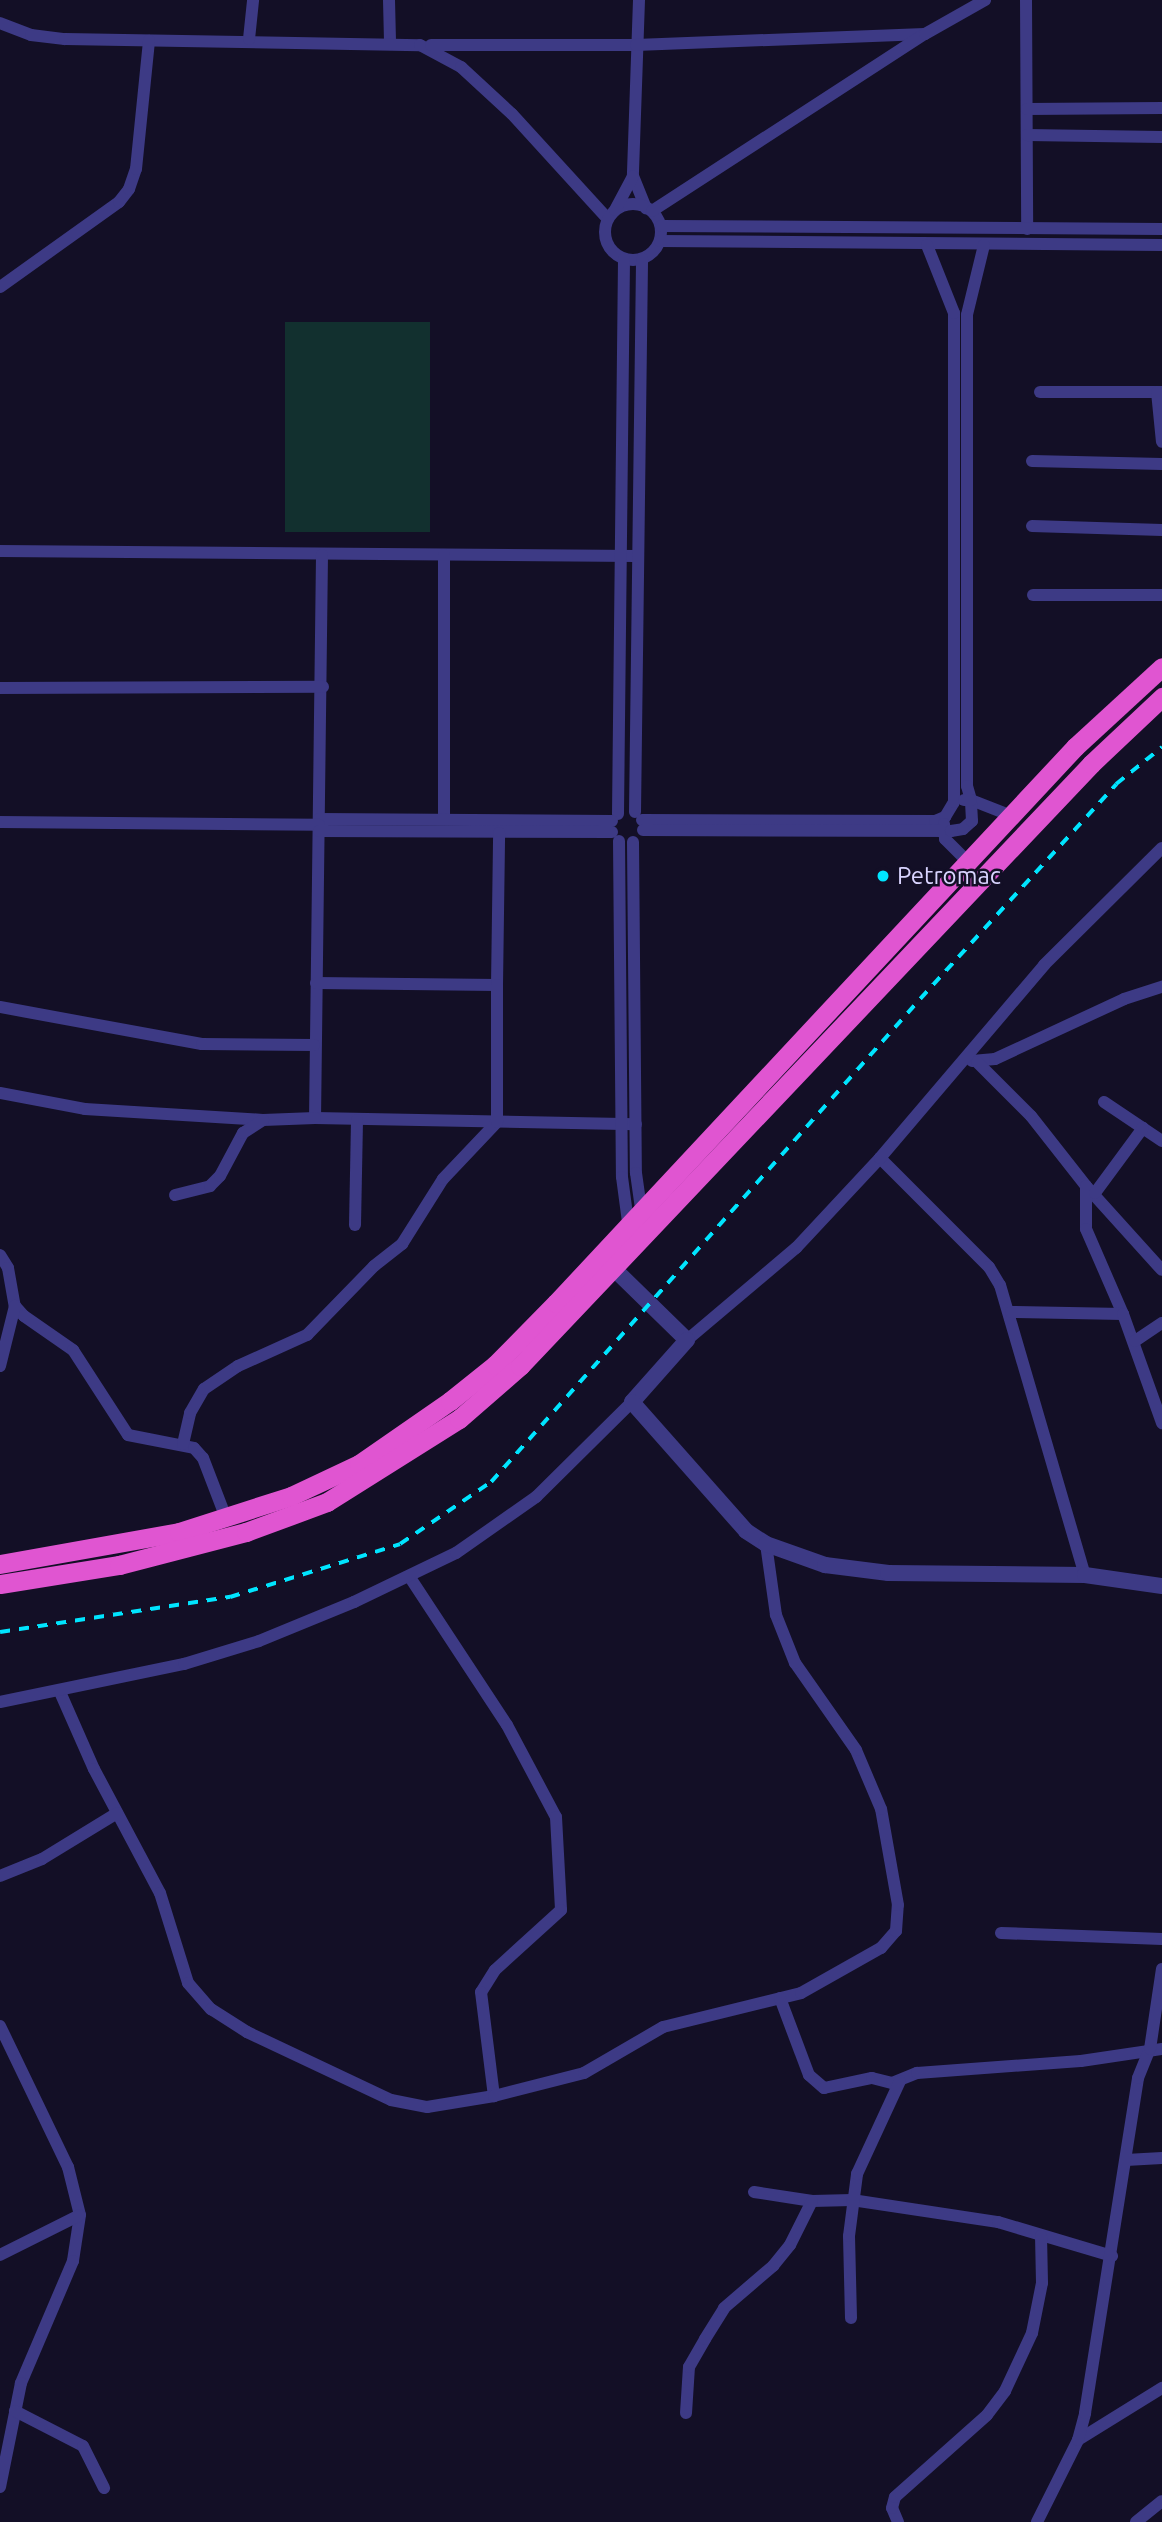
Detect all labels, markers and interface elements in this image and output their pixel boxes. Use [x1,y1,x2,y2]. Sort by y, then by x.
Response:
place label: Petromac [897,862,1001,890]
marker: Petromac [875,868,891,884]

